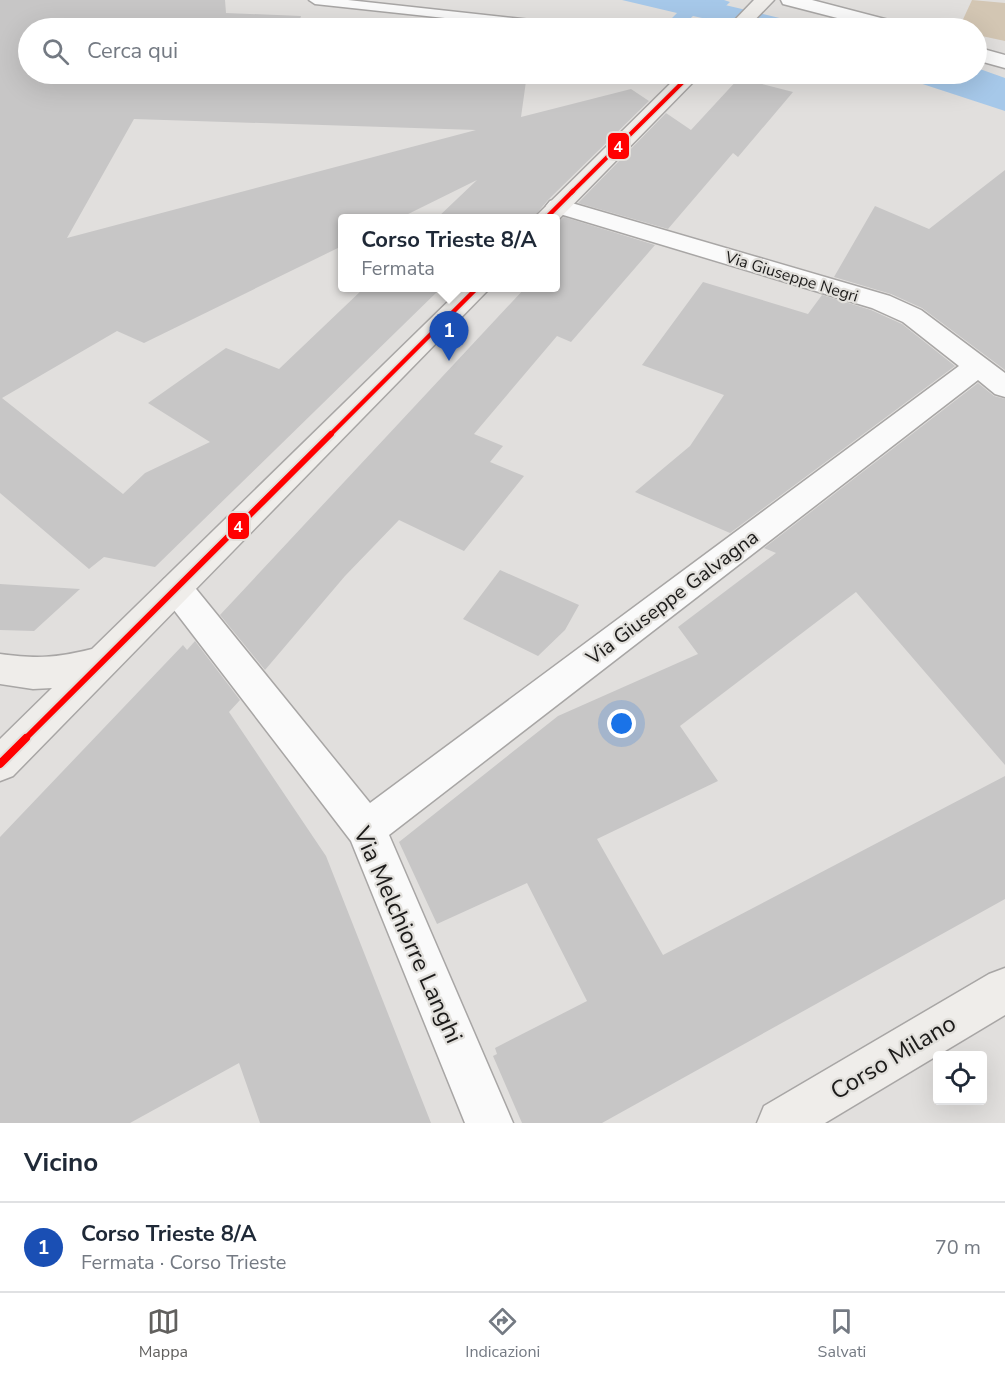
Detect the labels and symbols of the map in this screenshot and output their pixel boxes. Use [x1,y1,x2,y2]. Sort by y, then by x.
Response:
line badge: 4 [607,132,630,160]
text: 4 [613,136,623,158]
street label: Via Giuseppe Negri [721,246,861,308]
pin: 1 [430,312,468,361]
line badge: 4 [227,512,250,540]
text: 4 [233,516,243,538]
street label: Via Giuseppe Galvagna [580,524,764,672]
your location [607,709,636,738]
street label: Via Melchiorre Langhi [345,821,470,1048]
street label: Corso Milano [824,1007,962,1107]

